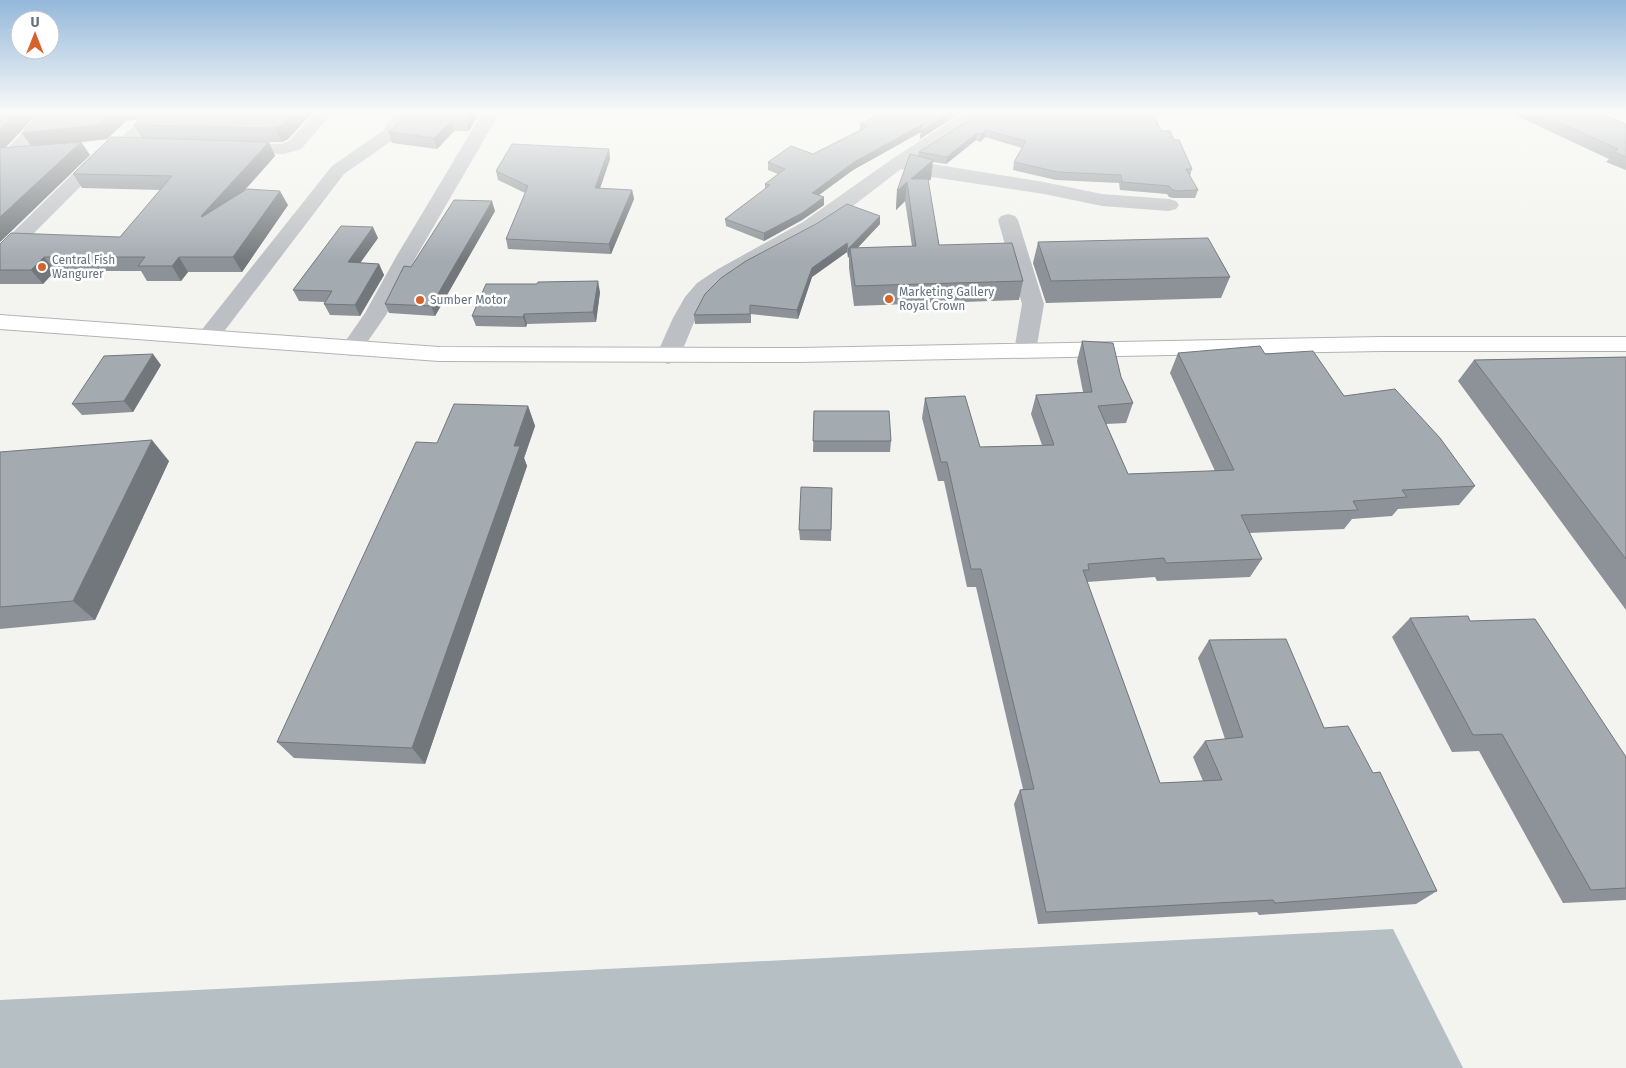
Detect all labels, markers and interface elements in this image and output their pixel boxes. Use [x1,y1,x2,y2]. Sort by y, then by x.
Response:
north arrow [10,10,60,60]
text: U [30,14,40,31]
place label: Central Fish Wangurer [52,253,115,281]
marker: Central Fish Wangurer [36,261,48,273]
place label: Marketing Gallery Royal Crown [899,285,994,313]
place label: Sumber Motor [430,293,508,307]
marker: Marketing Gallery Royal Crown [883,293,895,305]
marker: Sumber Motor [414,294,426,306]

